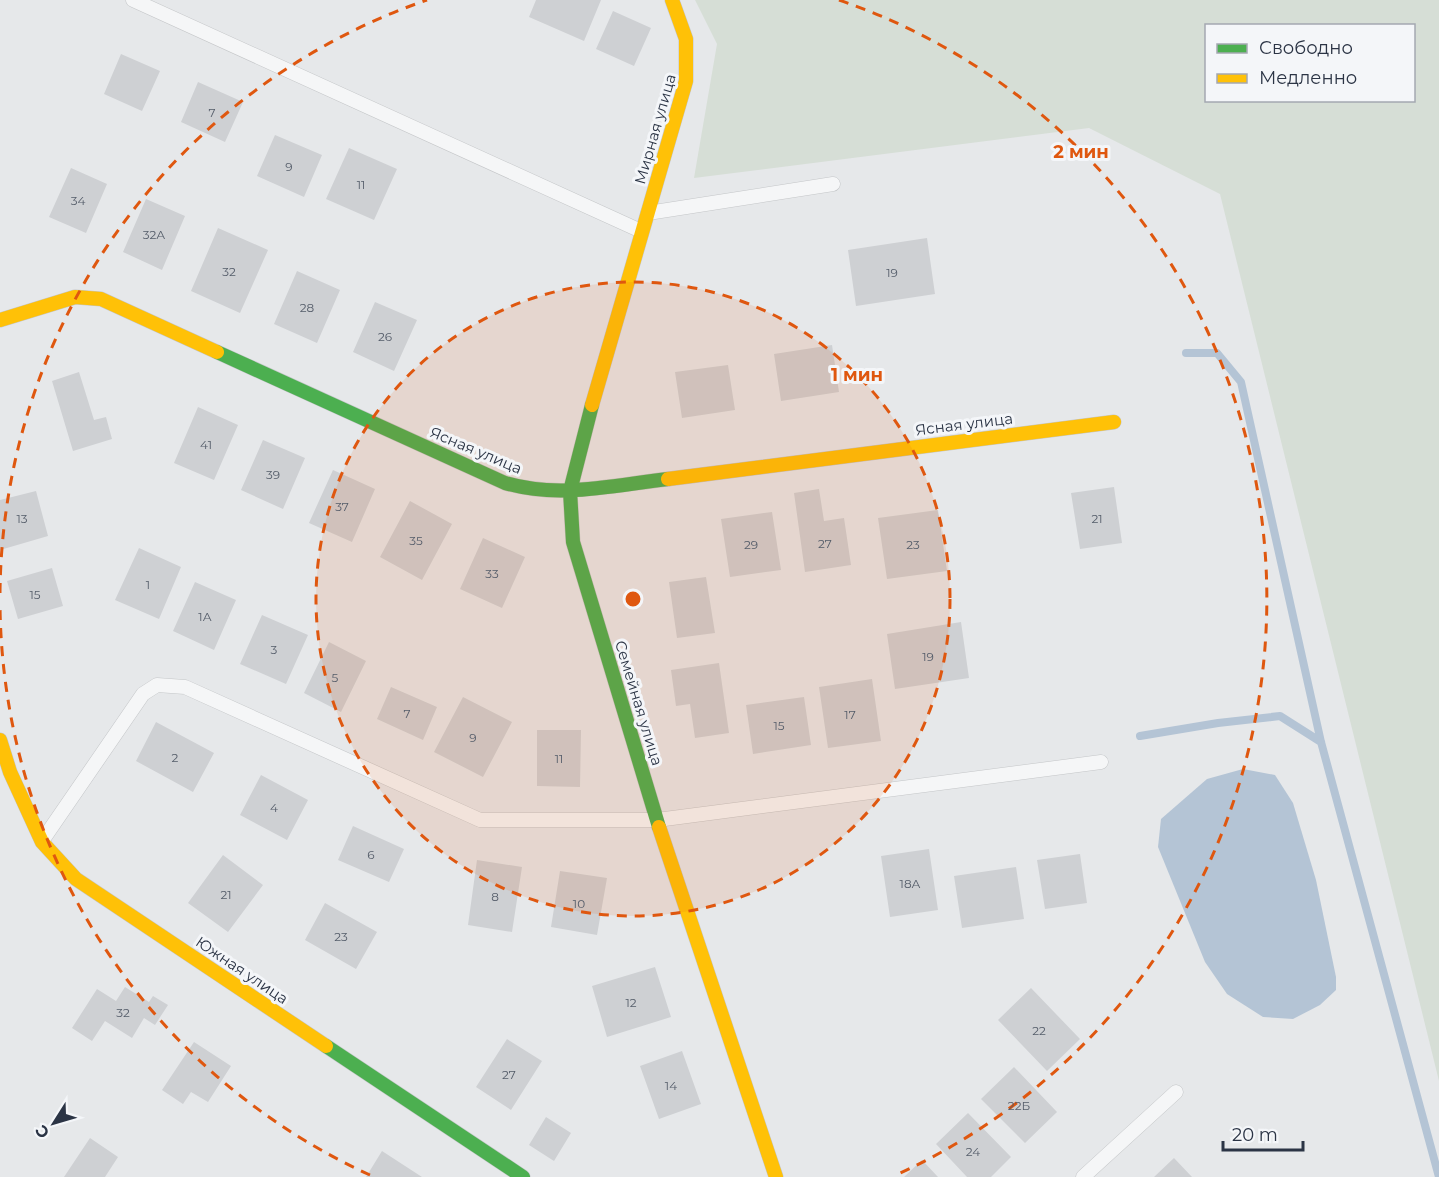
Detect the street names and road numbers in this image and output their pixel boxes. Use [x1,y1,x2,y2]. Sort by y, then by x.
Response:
street label: Мирная улица [630,72,680,186]
street label: Ясная улица [914,409,1014,439]
street label: Ясная улица [427,422,525,478]
street label: Семейная улица [611,638,667,768]
street label: Южная улица [192,932,292,1008]

